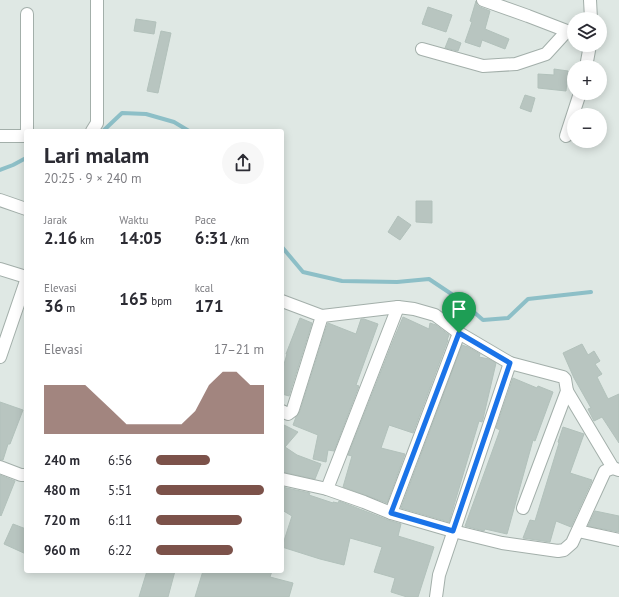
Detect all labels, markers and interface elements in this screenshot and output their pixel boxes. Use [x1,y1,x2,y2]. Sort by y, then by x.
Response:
map controls [567,12,607,148]
button: layers [567,12,607,52]
button: + [567,60,607,100]
button: − [567,108,607,148]
text: Lari malam [44,141,149,169]
button: share [222,142,264,184]
text: 20:25 · 9 × 240 m [44,170,141,187]
text: Jarak [44,213,67,227]
text: Waktu [119,213,148,227]
text: Pace [195,213,216,227]
text: 2.16 [44,227,77,249]
text: 14:05 [119,227,162,249]
text: 6:31 [195,227,228,249]
text: km [77,233,94,247]
text: /km [228,233,249,247]
text: Elevasi [44,281,77,295]
text: kcal [195,281,213,295]
text: 165 [119,288,148,310]
pin [442,292,476,333]
text: bpm [148,294,172,308]
text: 36 [44,295,63,317]
text: 171 [195,295,224,317]
icon: arrive [448,298,470,320]
text: m [63,301,75,315]
text: Elevasi [44,341,83,358]
text: 17–21 m [214,341,264,358]
text: 240 m [44,452,80,469]
text: 6:56 [108,452,132,469]
text: 480 m [44,482,80,499]
text: 5:51 [108,482,132,499]
text: 720 m [44,512,80,529]
text: 6:11 [108,512,132,529]
text: 960 m [44,542,80,559]
text: 6:22 [108,542,132,559]

